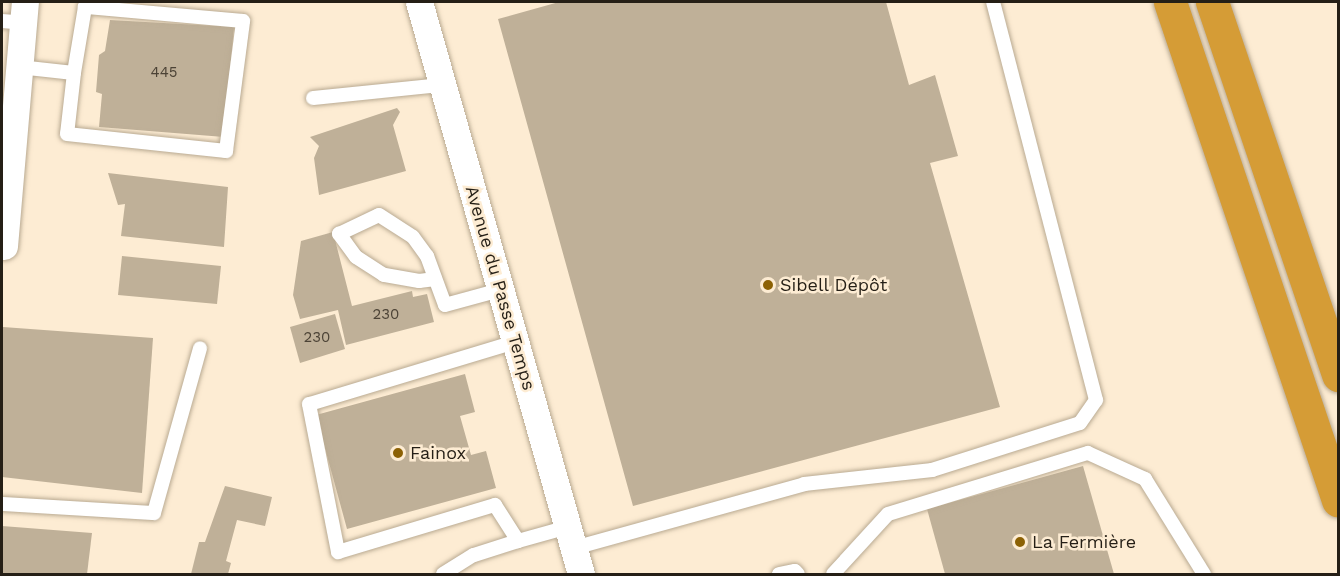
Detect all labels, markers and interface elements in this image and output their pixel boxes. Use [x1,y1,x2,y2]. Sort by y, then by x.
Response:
house number: 445 [150,64,178,82]
street label: Avenue du Passe Temps [460,183,540,393]
place label: Sibell Dépôt [780,274,888,296]
marker: Sibell Dépôt [761,278,775,292]
house number: 230 [373,306,399,324]
house number: 230 [304,329,330,347]
place label: Fainox [410,442,466,464]
marker: Fainox [391,446,405,460]
place label: La Fermière [1032,531,1137,553]
marker: La Fermière [1013,535,1027,549]

